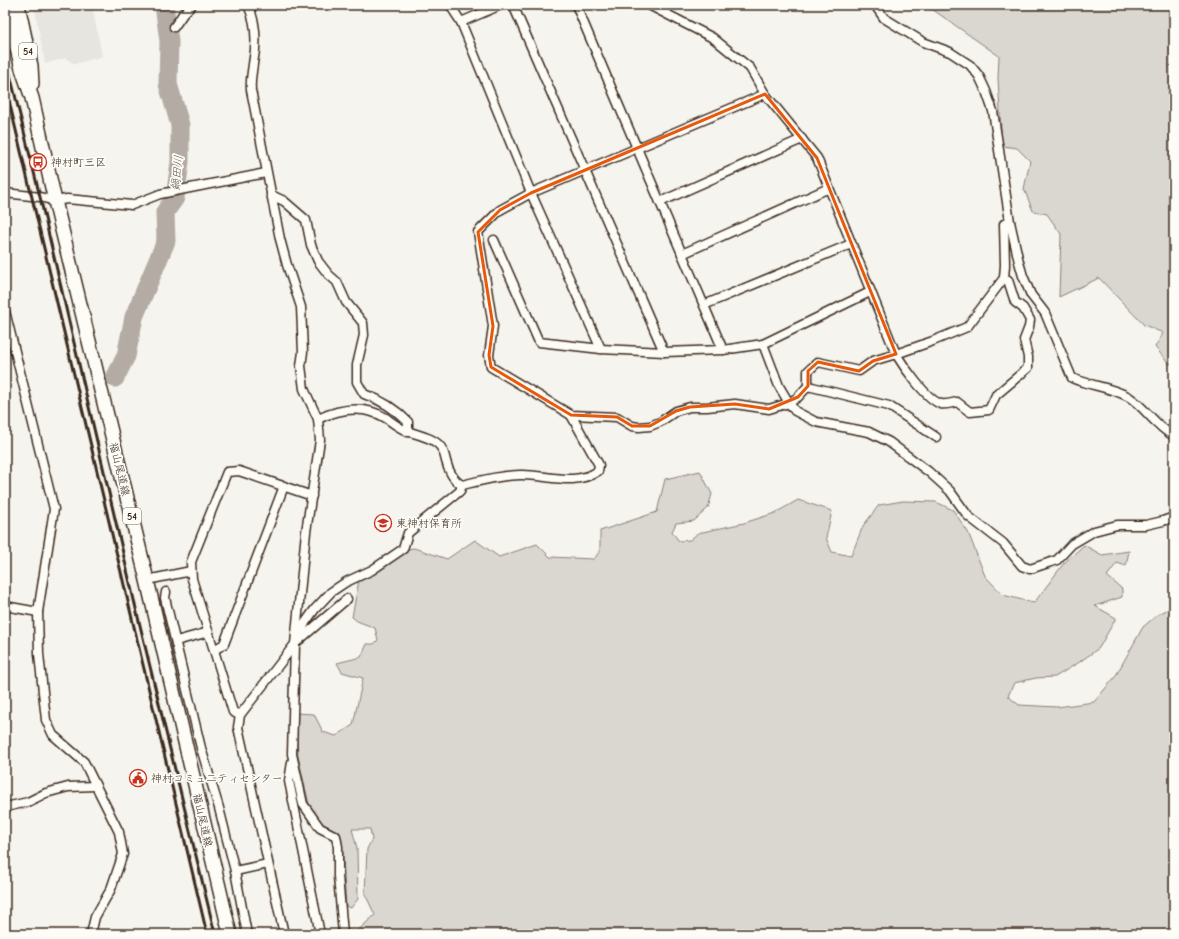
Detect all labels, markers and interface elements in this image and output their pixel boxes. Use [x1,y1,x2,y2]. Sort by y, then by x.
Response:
road number: 54 [19,43,37,59]
bus stop icon: 神村町三区 [28,152,48,172]
water label: 鍋田川 [168,154,186,192]
place label: 神村町三区 [51,156,106,169]
street label: 福山尾道線 [107,441,132,497]
road number: 54 [123,508,141,524]
school or university icon: 東神村保育所 [373,513,393,533]
place label: 東神村保育所 [396,517,462,530]
public building icon: 神村コミュ二ティセンター [128,768,148,788]
place label: 神村コミュ二ティセンター [151,772,283,785]
street label: 福山尾道線 [190,792,215,848]

